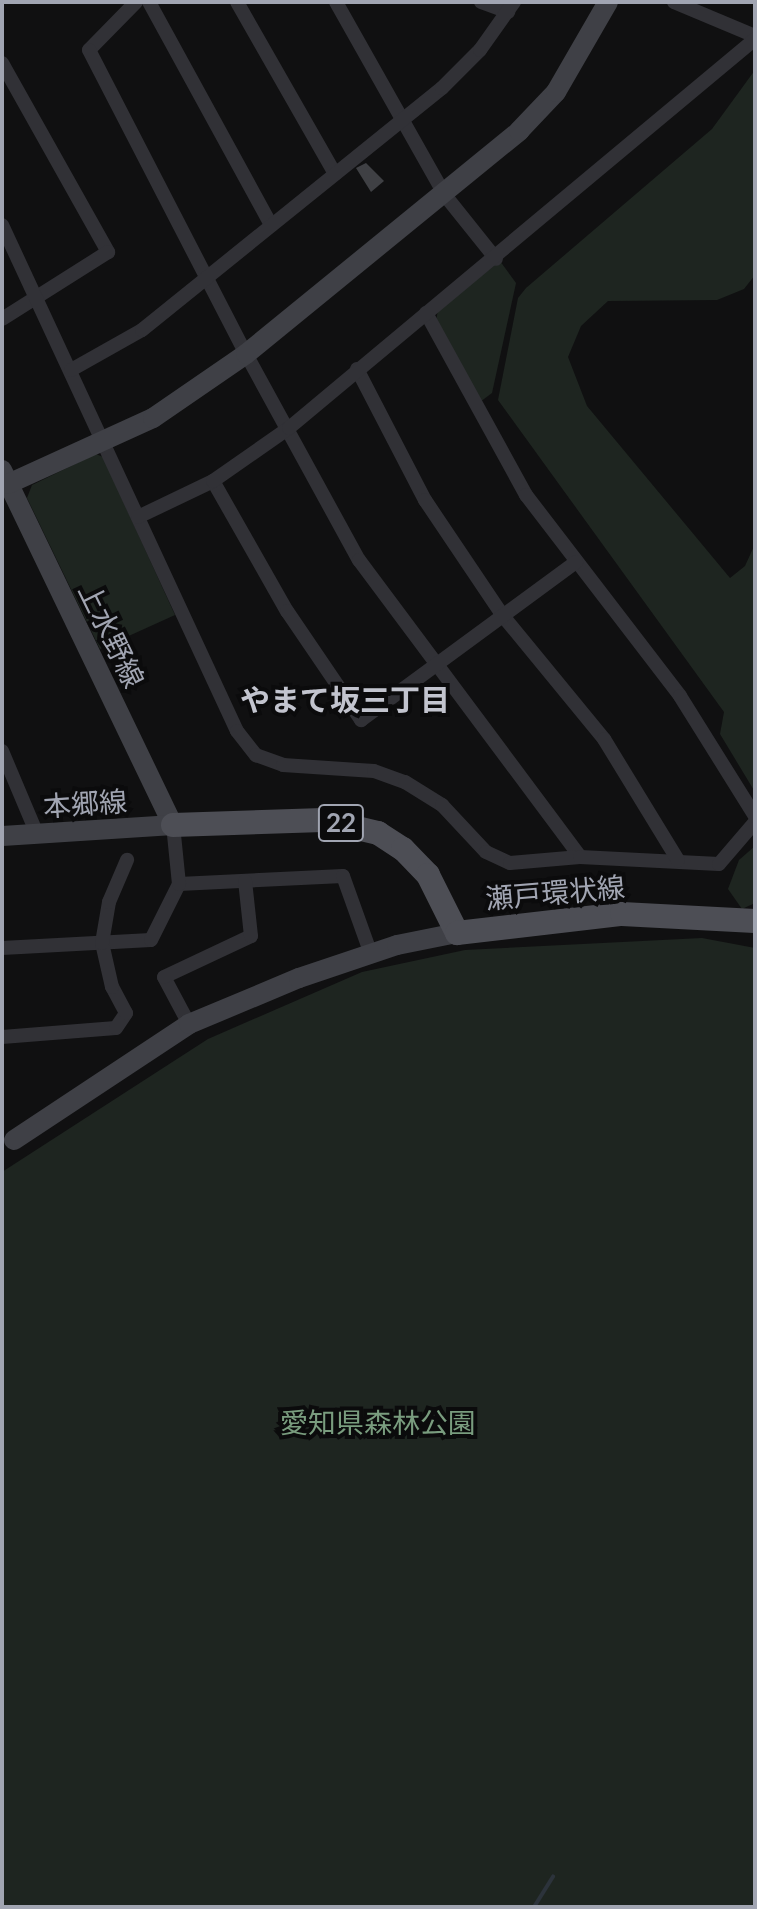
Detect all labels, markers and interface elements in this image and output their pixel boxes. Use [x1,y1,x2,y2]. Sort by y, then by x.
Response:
street label: 上水野線 [72,577,152,693]
district label: やまて坂三丁目 [240,681,450,717]
street label: 本郷線 [42,783,128,823]
road number: 22 [317,801,365,845]
street label: 瀬戸環状線 [484,869,626,915]
park label: 愛知県森林公園 [280,1405,476,1439]

